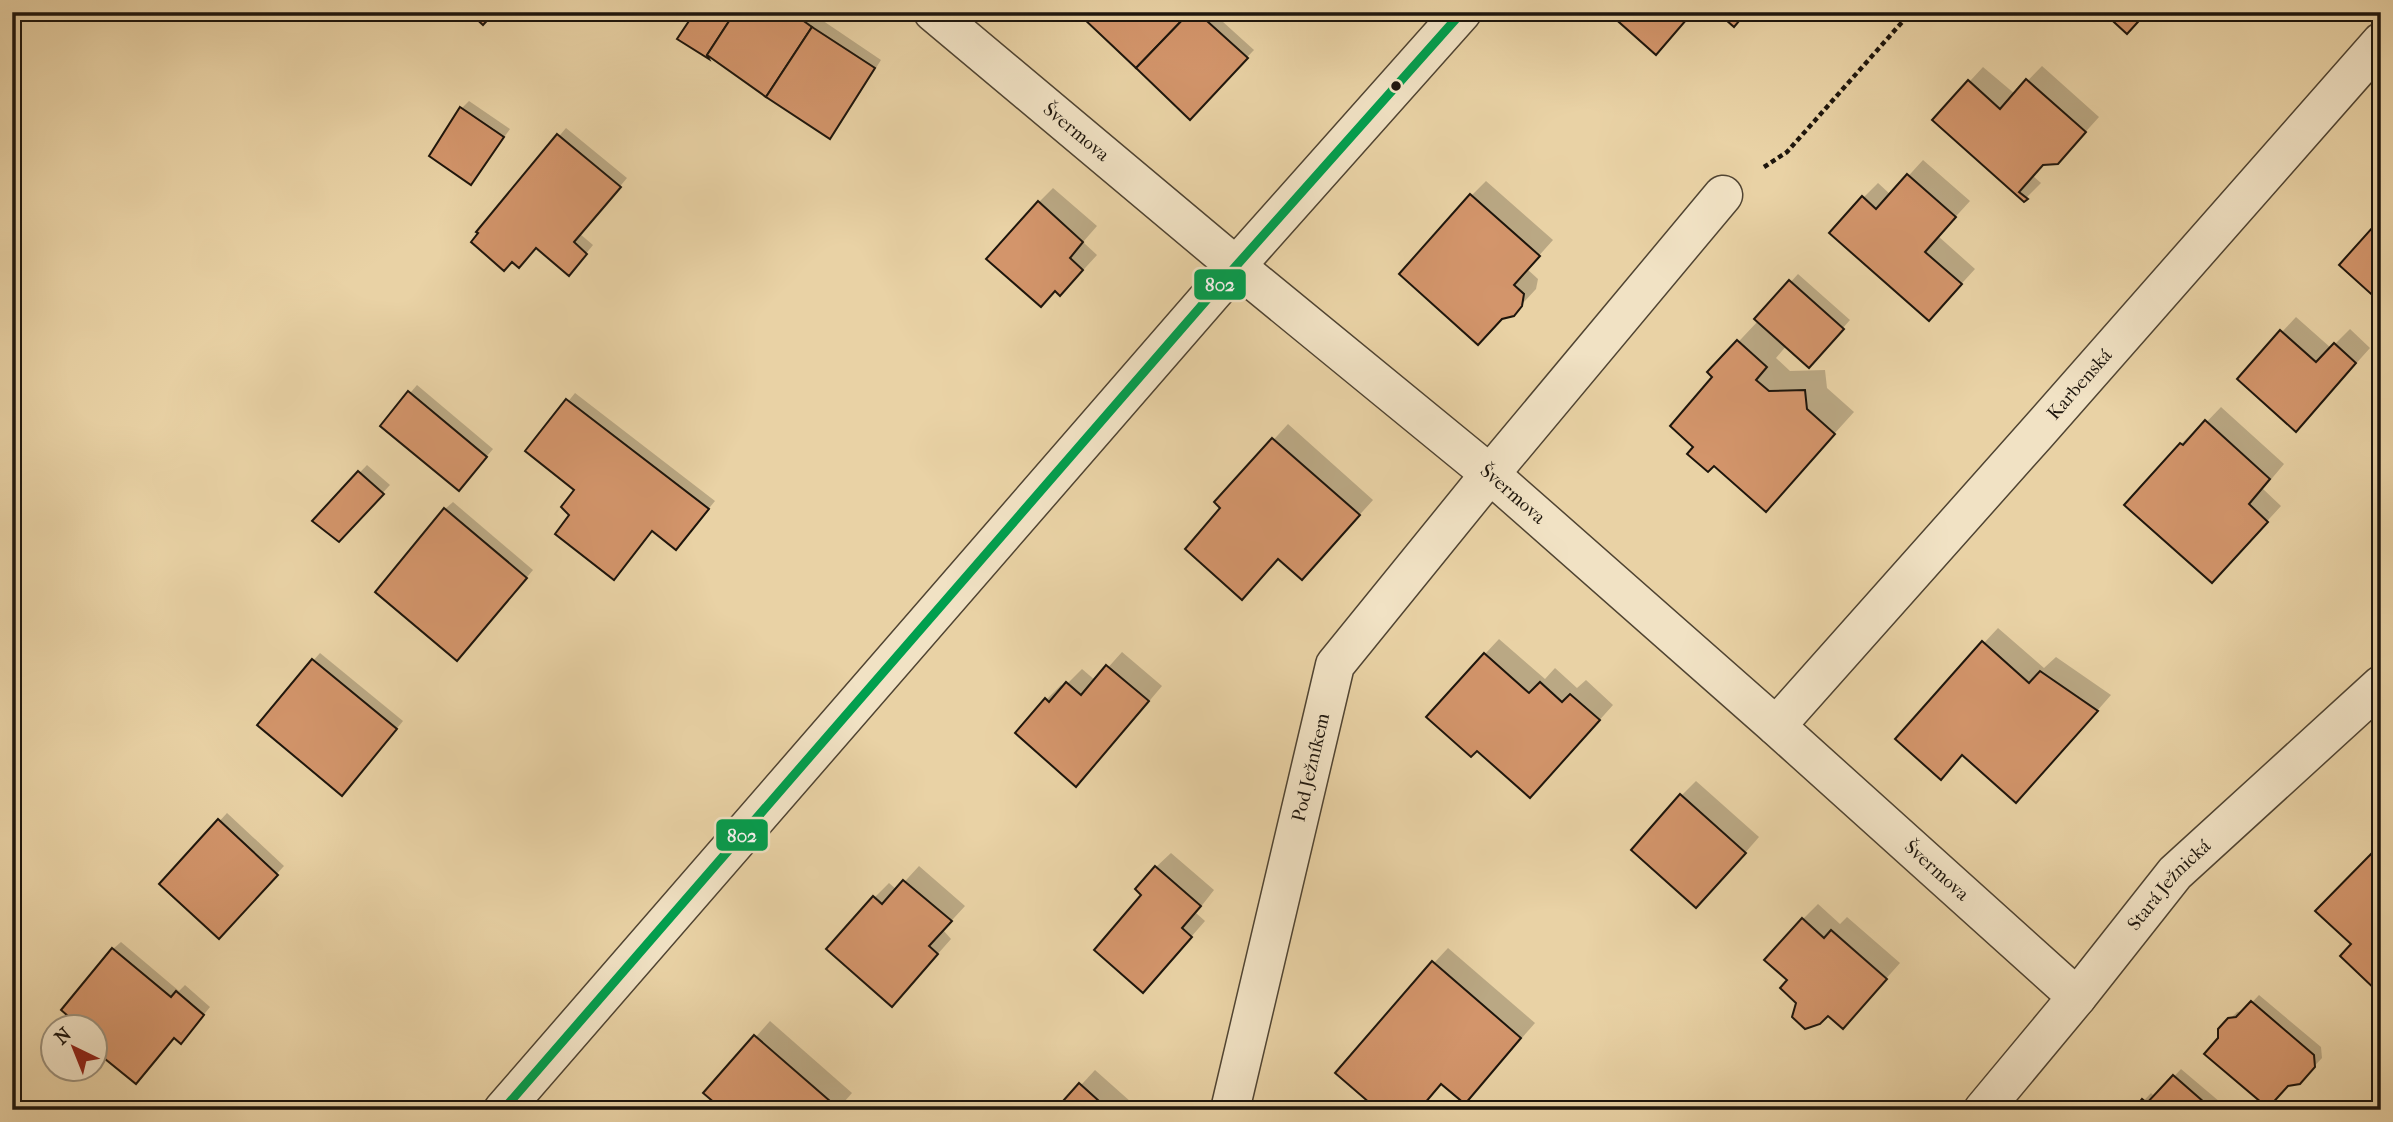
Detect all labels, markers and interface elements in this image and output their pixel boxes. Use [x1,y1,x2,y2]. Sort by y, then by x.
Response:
unlabelled marker [1389,79,1403,93]
street label: Švermova [1039,97,1114,166]
line badge: 802 [1193,268,1247,301]
text: 802 [1205,274,1235,296]
street label: Karbenská [2043,344,2117,424]
street label: Švermova [1476,459,1550,529]
street label: Pod Ježníkem [1287,711,1334,824]
line badge: 802 [715,818,769,852]
text: 802 [727,825,757,847]
street label: Švermova [1900,835,1974,905]
street label: Stará Ježnická [2123,835,2215,935]
north arrow [38,1014,108,1084]
text: N [50,1023,76,1049]

